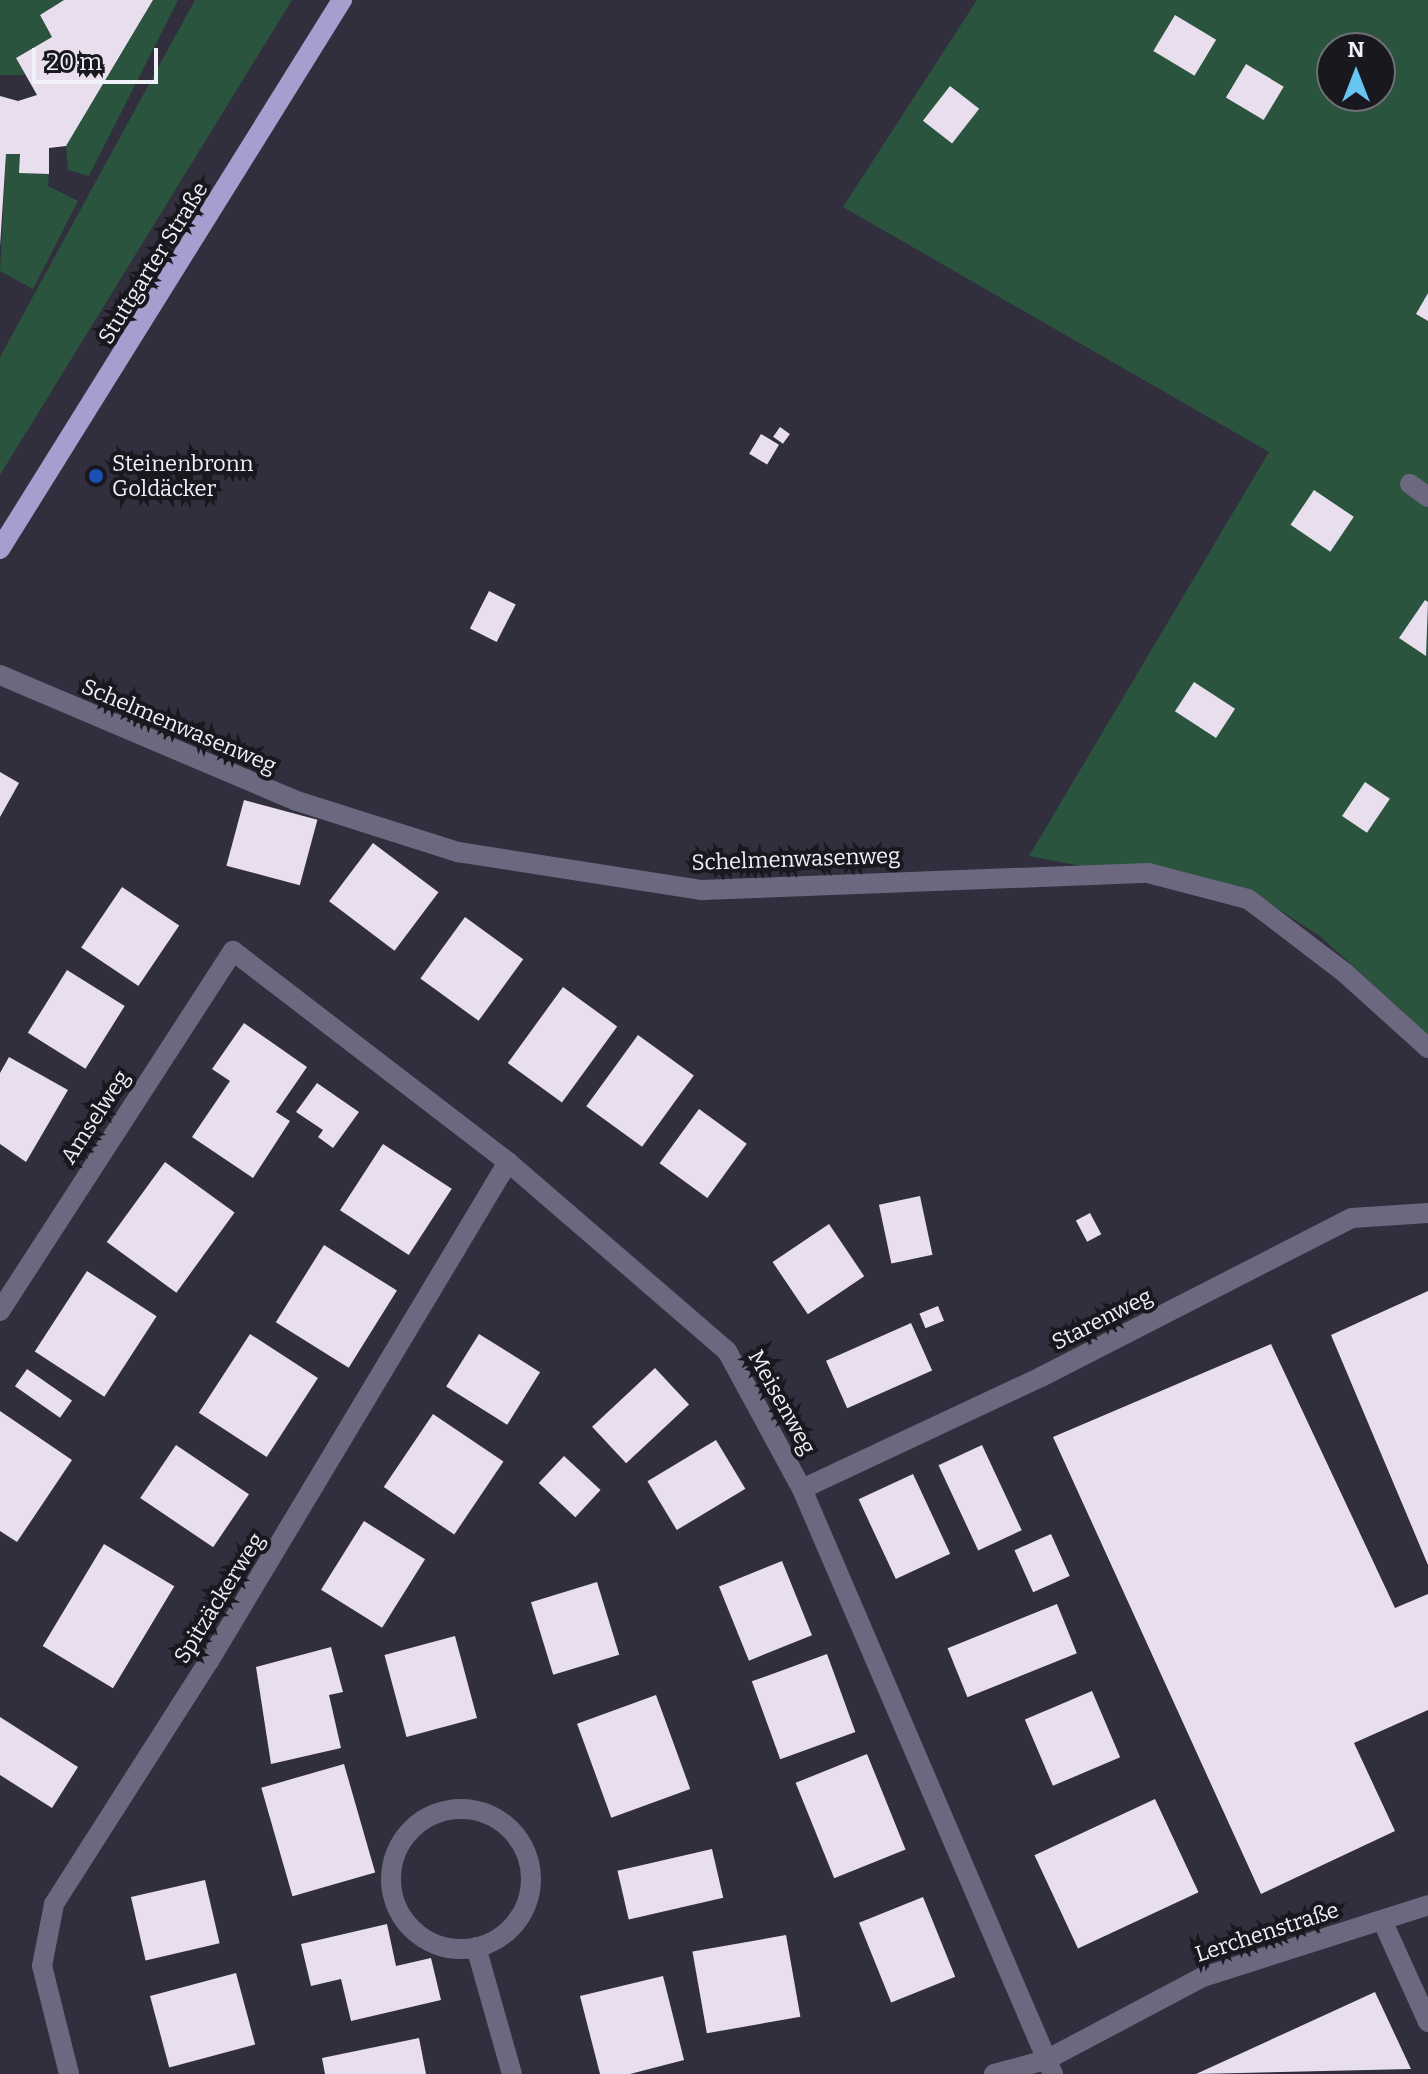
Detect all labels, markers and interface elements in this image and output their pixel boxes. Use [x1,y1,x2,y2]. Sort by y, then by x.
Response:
scale bar [36,32,162,82]
north arrow [1316,32,1396,112]
text: N [1348,36,1364,63]
text: 20 m [46,48,102,76]
street label: Stuttgarter Straße [93,177,213,349]
place label: Steinenbronn Goldäcker [112,450,254,502]
marker: Steinenbronn Goldäcker [87,467,105,485]
street label: Schelmenwasenweg [78,673,280,779]
street label: Schelmenwasenweg [691,842,901,876]
street label: Amselweg [55,1065,135,1169]
street label: Starenweg [1048,1283,1156,1355]
street label: Meisenweg [743,1345,821,1459]
street label: Spitzäckerweg [168,1528,270,1668]
street label: Lerchenstraße [1192,1896,1342,1968]

